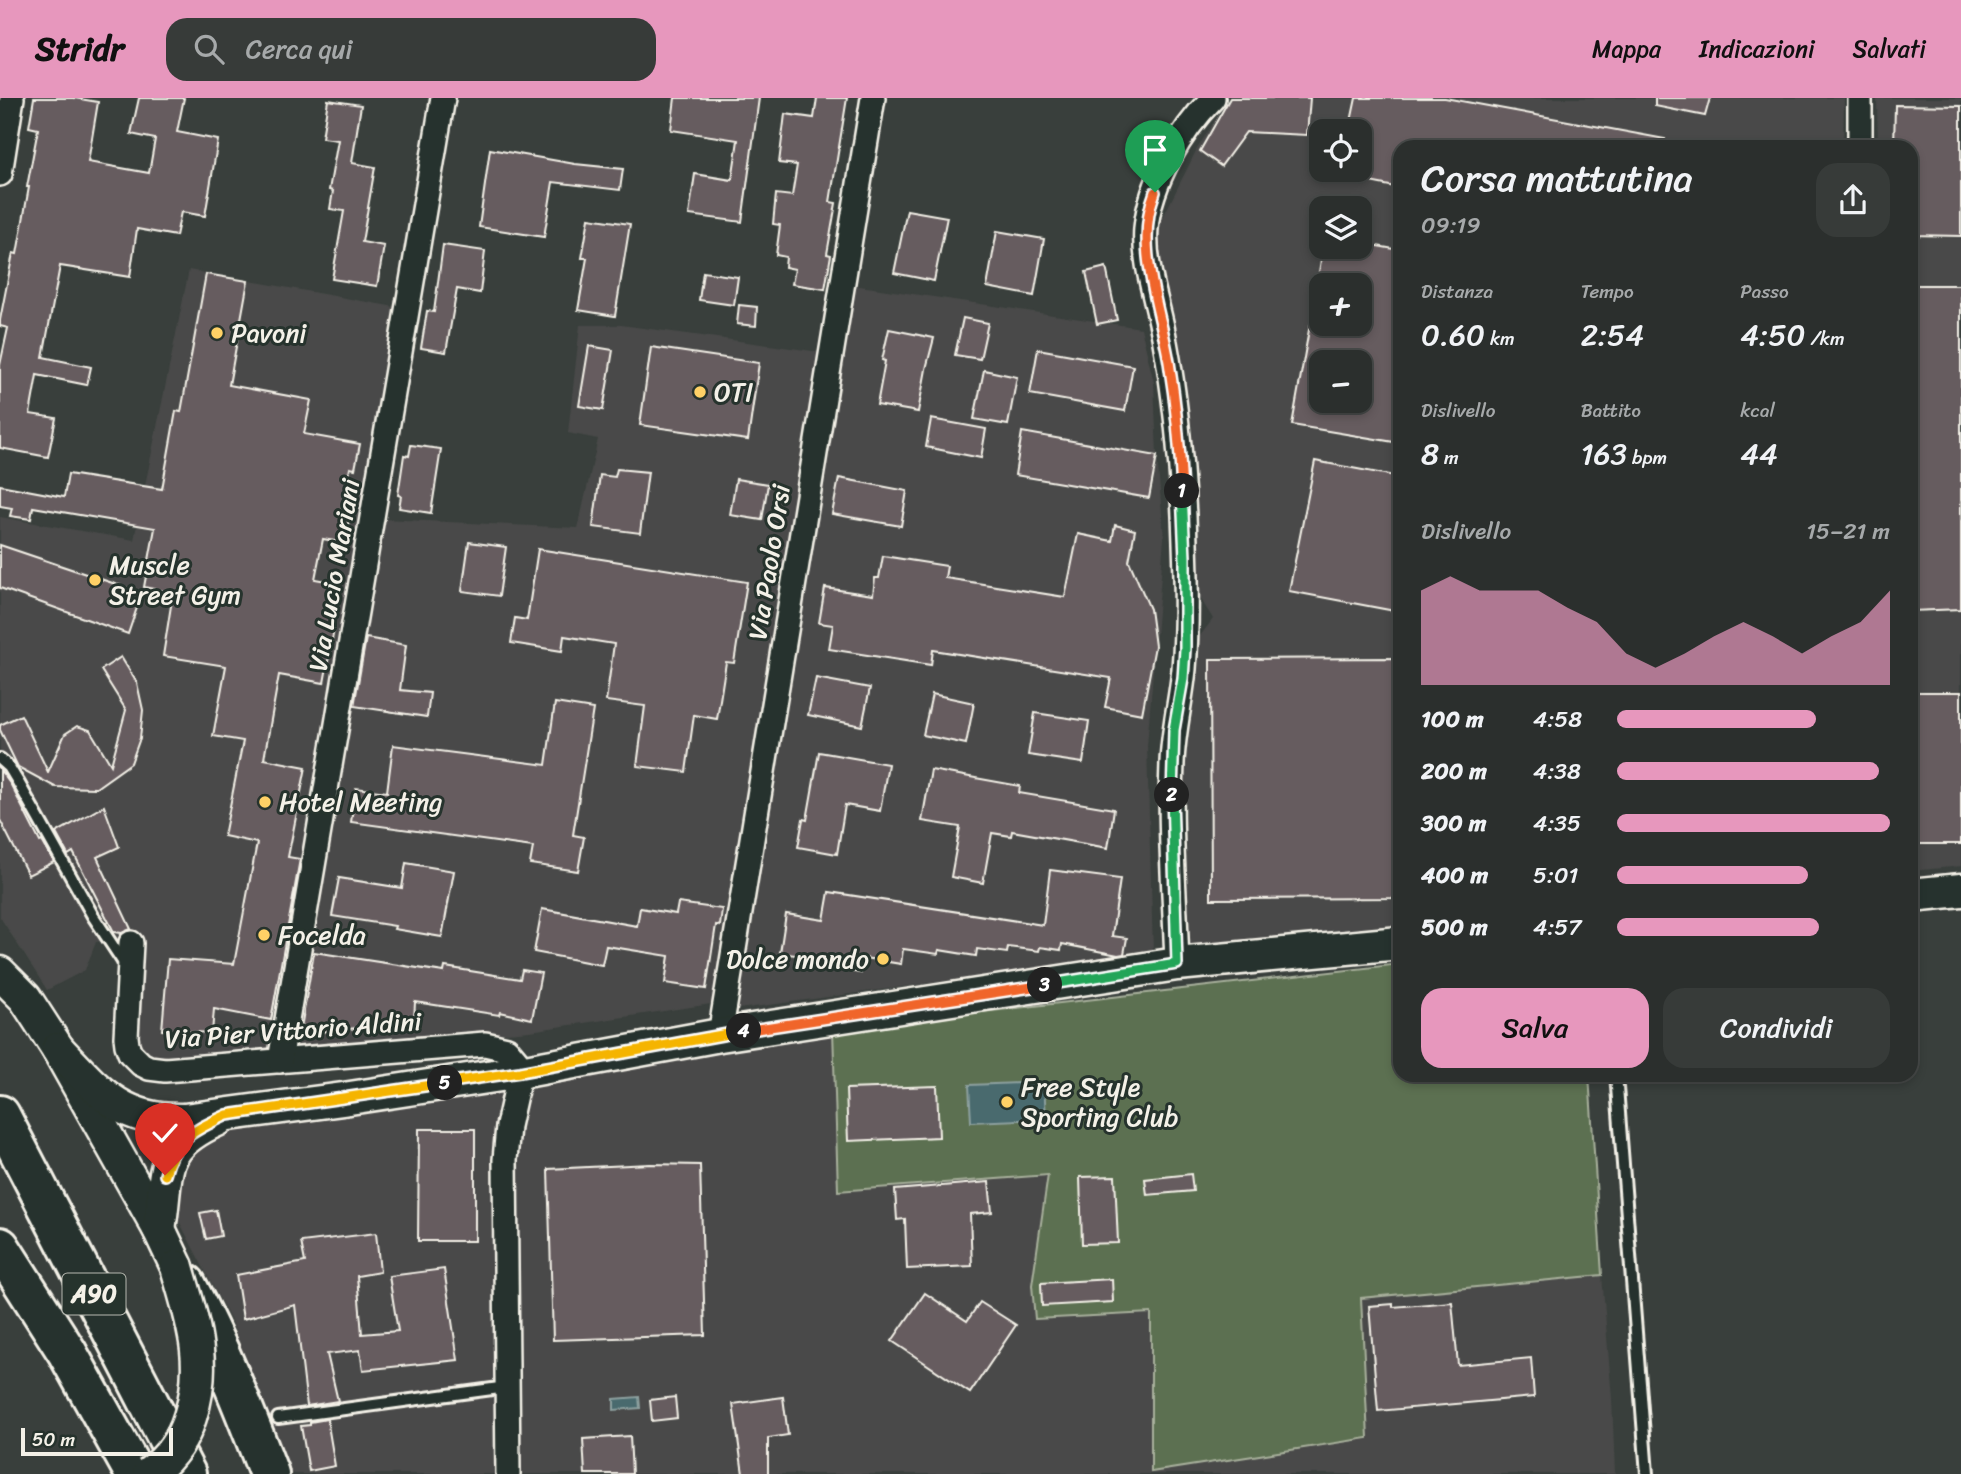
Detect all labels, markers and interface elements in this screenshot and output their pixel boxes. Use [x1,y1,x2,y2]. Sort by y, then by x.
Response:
search box [166,18,656,81]
text: Stridr [35,20,124,78]
text: Cerca qui [246,26,353,72]
text: Mappa [1592,28,1661,70]
text: Indicazioni [1699,28,1815,70]
text: Salvati [1853,28,1926,70]
icon: search [190,30,228,68]
map controls [1309,119,1372,413]
button: locate [1309,119,1372,182]
pin [1125,120,1185,192]
icon: arrive [1136,131,1174,169]
text: Corsa mattutina [1421,145,1693,212]
button: share [1816,163,1890,237]
button: layers [1309,196,1372,259]
text: 09:19 [1421,205,1481,246]
button: + [1309,273,1372,336]
text: Distanza [1421,275,1493,308]
text: Tempo [1581,275,1634,308]
text: Passo [1740,275,1789,308]
text: 0.60 [1421,308,1485,362]
text: 2:54 [1581,308,1644,362]
text: 4:50 [1740,308,1805,362]
place label: Pavoni [231,310,307,356]
text: km [1485,322,1515,355]
text: /km [1805,322,1844,355]
marker: Pavoni [209,325,225,341]
button: − [1309,350,1372,413]
place label: OTI [714,369,753,415]
marker: OTI [692,384,708,400]
text: Dislivello [1421,394,1495,427]
text: Battito [1581,394,1641,427]
text: kcal [1740,394,1775,427]
text: 8 [1421,427,1439,481]
text: 163 [1581,427,1627,481]
text: 44 [1740,427,1778,481]
text: m [1439,441,1459,474]
text: bpm [1627,441,1667,474]
street label: Via Lucio Mariani [294,474,374,675]
pin: 1 [1164,474,1200,508]
text: 1 [1177,474,1186,507]
street label: Via Paolo Orsi [734,480,804,643]
text: Dislivello [1421,511,1511,552]
text: 15–21 m [1806,511,1890,552]
place label: Muscle Street Gym [109,542,241,618]
marker: Muscle Street Gym [87,572,103,588]
text: 100 m [1421,699,1484,740]
text: 4:58 [1533,699,1582,740]
text: 200 m [1421,751,1487,792]
text: 4:38 [1533,751,1581,792]
pin: 2 [1154,778,1190,812]
text: 2 [1166,778,1177,811]
place label: Hotel Meeting [279,779,442,825]
marker: Hotel Meeting [257,794,273,810]
text: 300 m [1421,803,1486,844]
text: 4:35 [1533,803,1581,844]
text: 400 m [1421,855,1488,896]
text: 5:01 [1533,855,1578,896]
text: 500 m [1421,907,1488,948]
text: 4:57 [1533,907,1582,948]
place label: Focelda [278,912,366,958]
marker: Focelda [256,927,272,943]
place label: Dolce mondo [726,936,869,982]
marker: Dolce mondo [875,951,891,967]
pin: 3 [1028,968,1062,1002]
text: 3 [1039,968,1050,1001]
button: Salva [1421,988,1649,1068]
button: Condividi [1663,988,1890,1068]
street label: Via Pier Vittorio Aldini [163,998,424,1062]
pin: 4 [726,1014,762,1048]
text: 4 [738,1014,749,1047]
place label: Free Style Sporting Club [1021,1064,1178,1140]
pin: 5 [428,1066,462,1100]
text: 5 [439,1066,450,1099]
marker: Free Style Sporting Club [999,1094,1015,1110]
pin [135,1103,195,1175]
icon: check [146,1114,184,1152]
road number: A90 [62,1274,126,1314]
text: 50 m [32,1423,75,1456]
scale bar [21,1425,173,1457]

